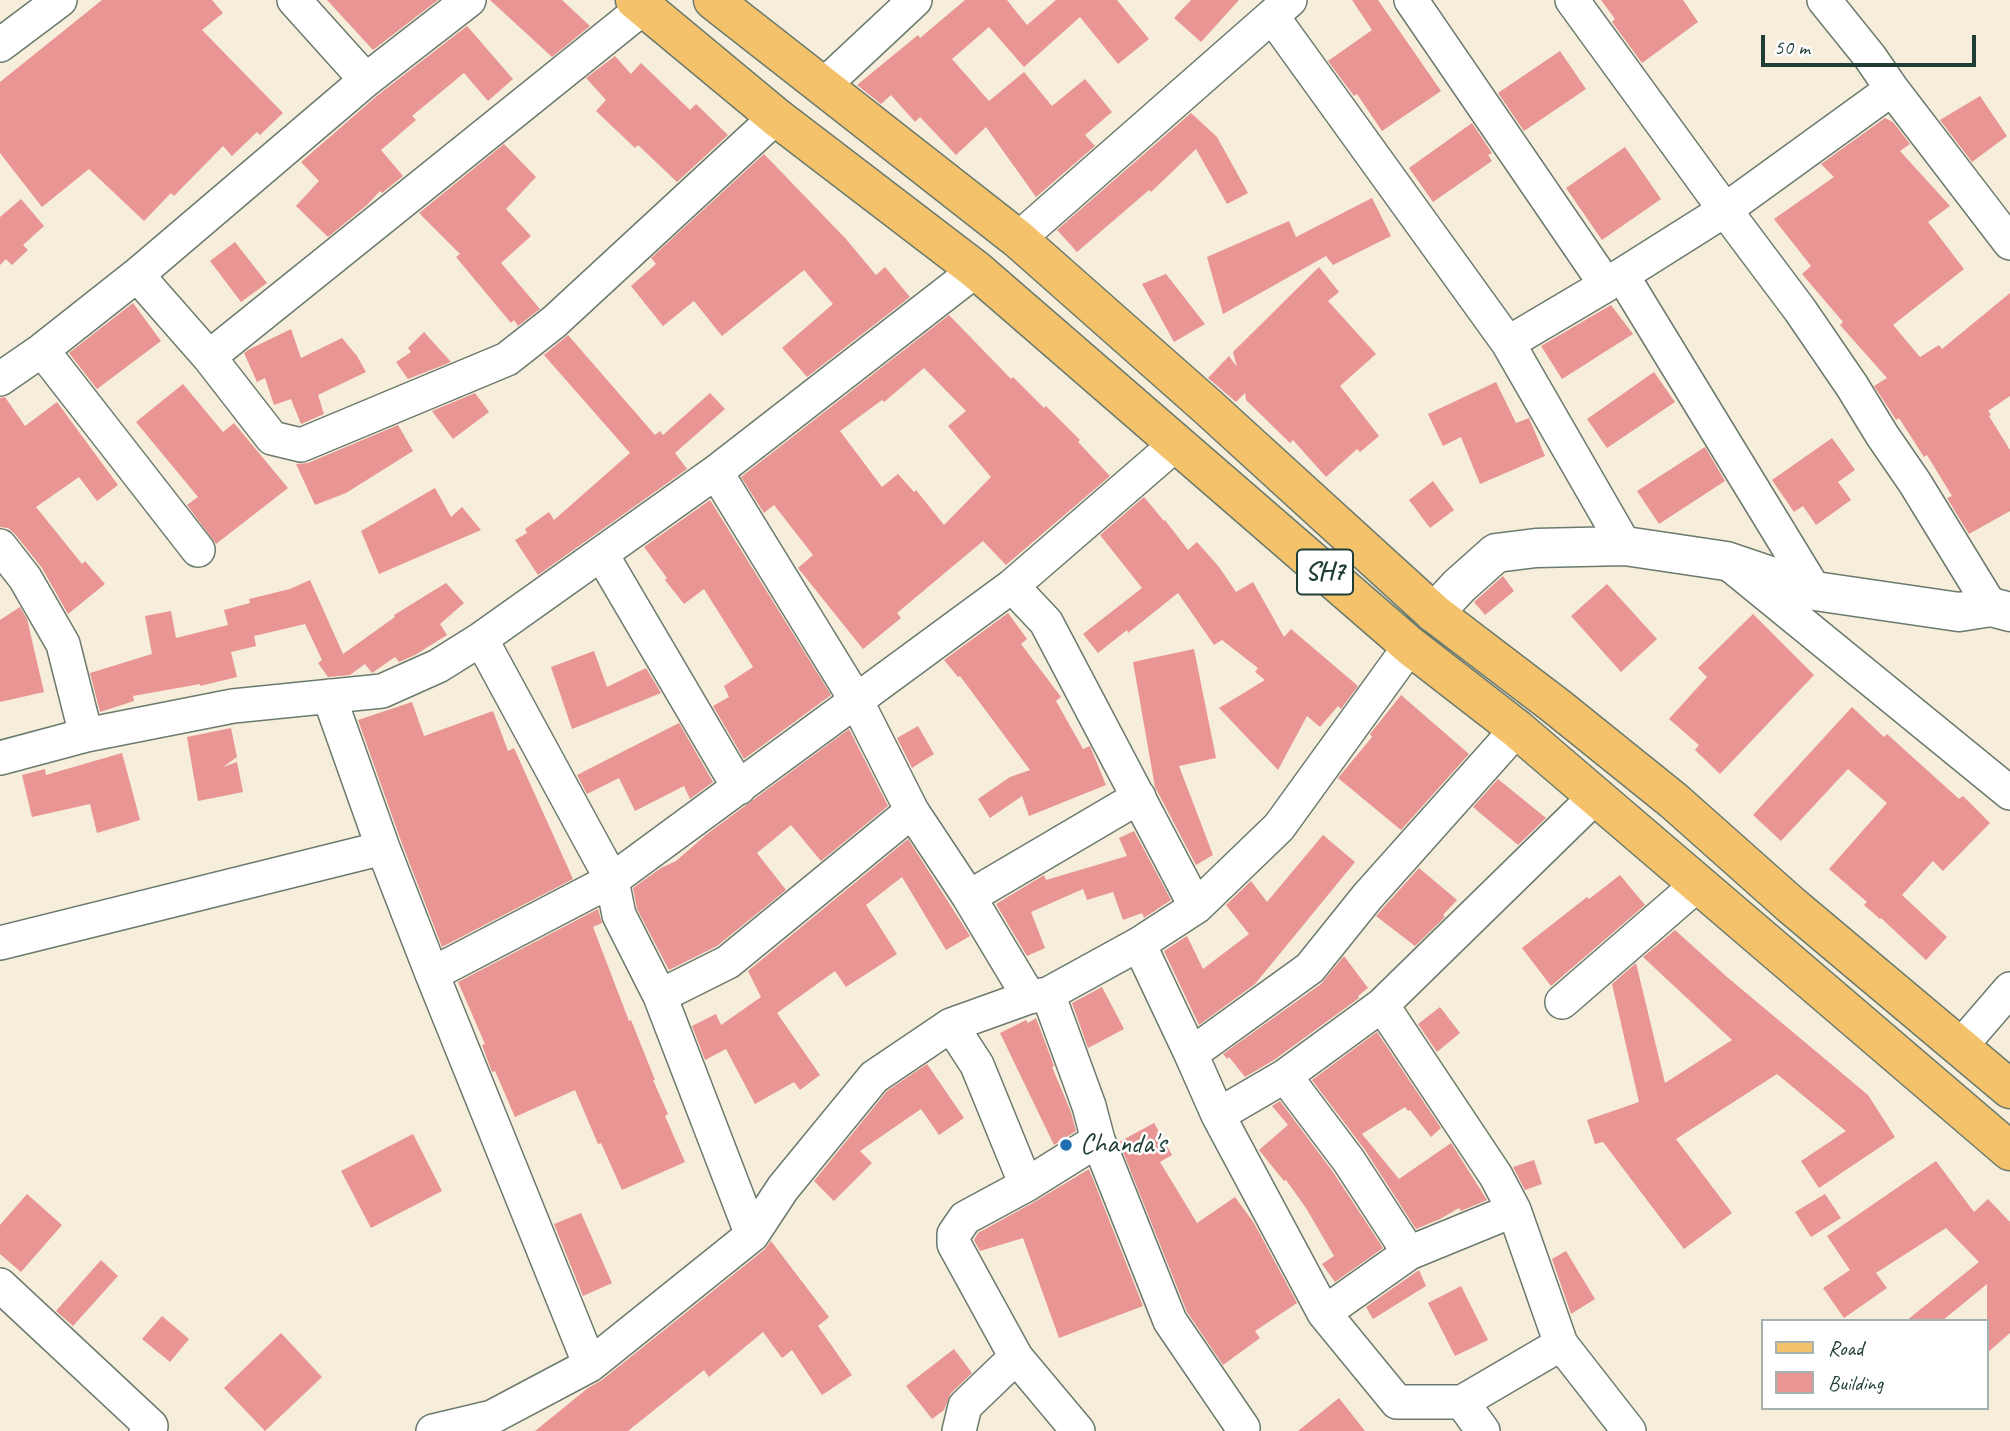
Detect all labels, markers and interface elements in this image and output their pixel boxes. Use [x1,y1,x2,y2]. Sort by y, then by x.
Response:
scale bar [1765,21,1980,65]
text: 50 m [1774,34,1810,60]
road number: SH7 [1297,550,1353,594]
place label: Chanda's [1080,1128,1166,1162]
marker: Chanda's [1058,1137,1074,1153]
legend [1762,1319,1989,1410]
text: Road [1828,1335,1863,1361]
text: Building [1828,1370,1883,1396]

